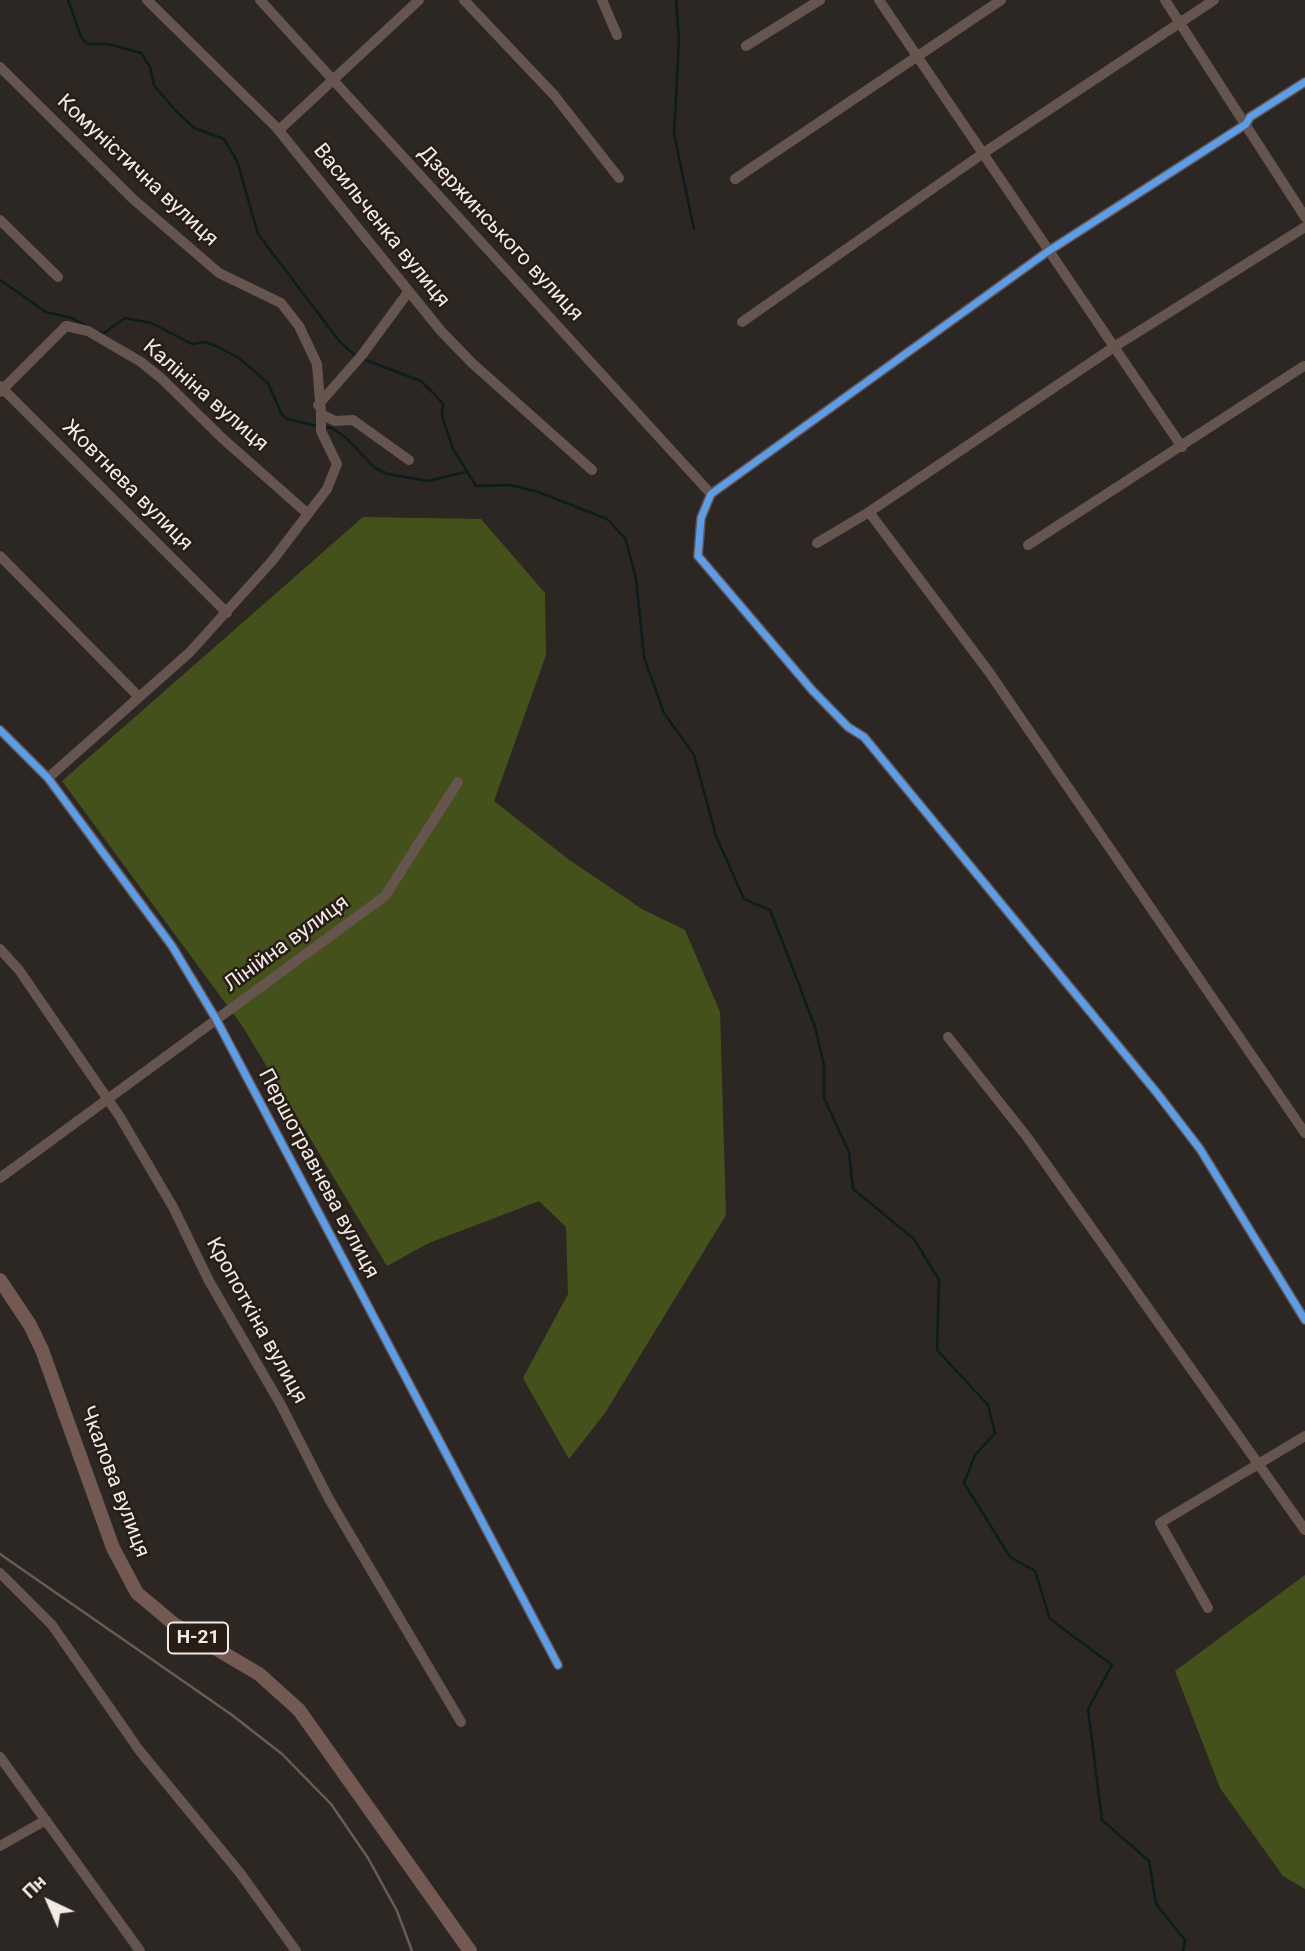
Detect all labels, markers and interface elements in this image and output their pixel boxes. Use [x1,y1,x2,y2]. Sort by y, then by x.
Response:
street label: Комуністична вулиця [51,90,223,252]
street label: Васильченка вулиця [307,139,455,313]
street label: Дзержинського вулиця [412,141,588,327]
street label: Калініна вулиця [137,335,273,457]
street label: Жовтнева вулиця [56,415,198,557]
street label: Лінійна вулиця [220,890,354,998]
street label: Першотравнева вулиця [252,1065,384,1283]
street label: Кропоткіна вулиця [200,1234,312,1408]
street label: Чкалова вулиця [74,1403,154,1561]
road number: Н-21 [168,1622,228,1654]
north arrow [14,1867,84,1937]
text: Пн [17,1870,51,1903]

